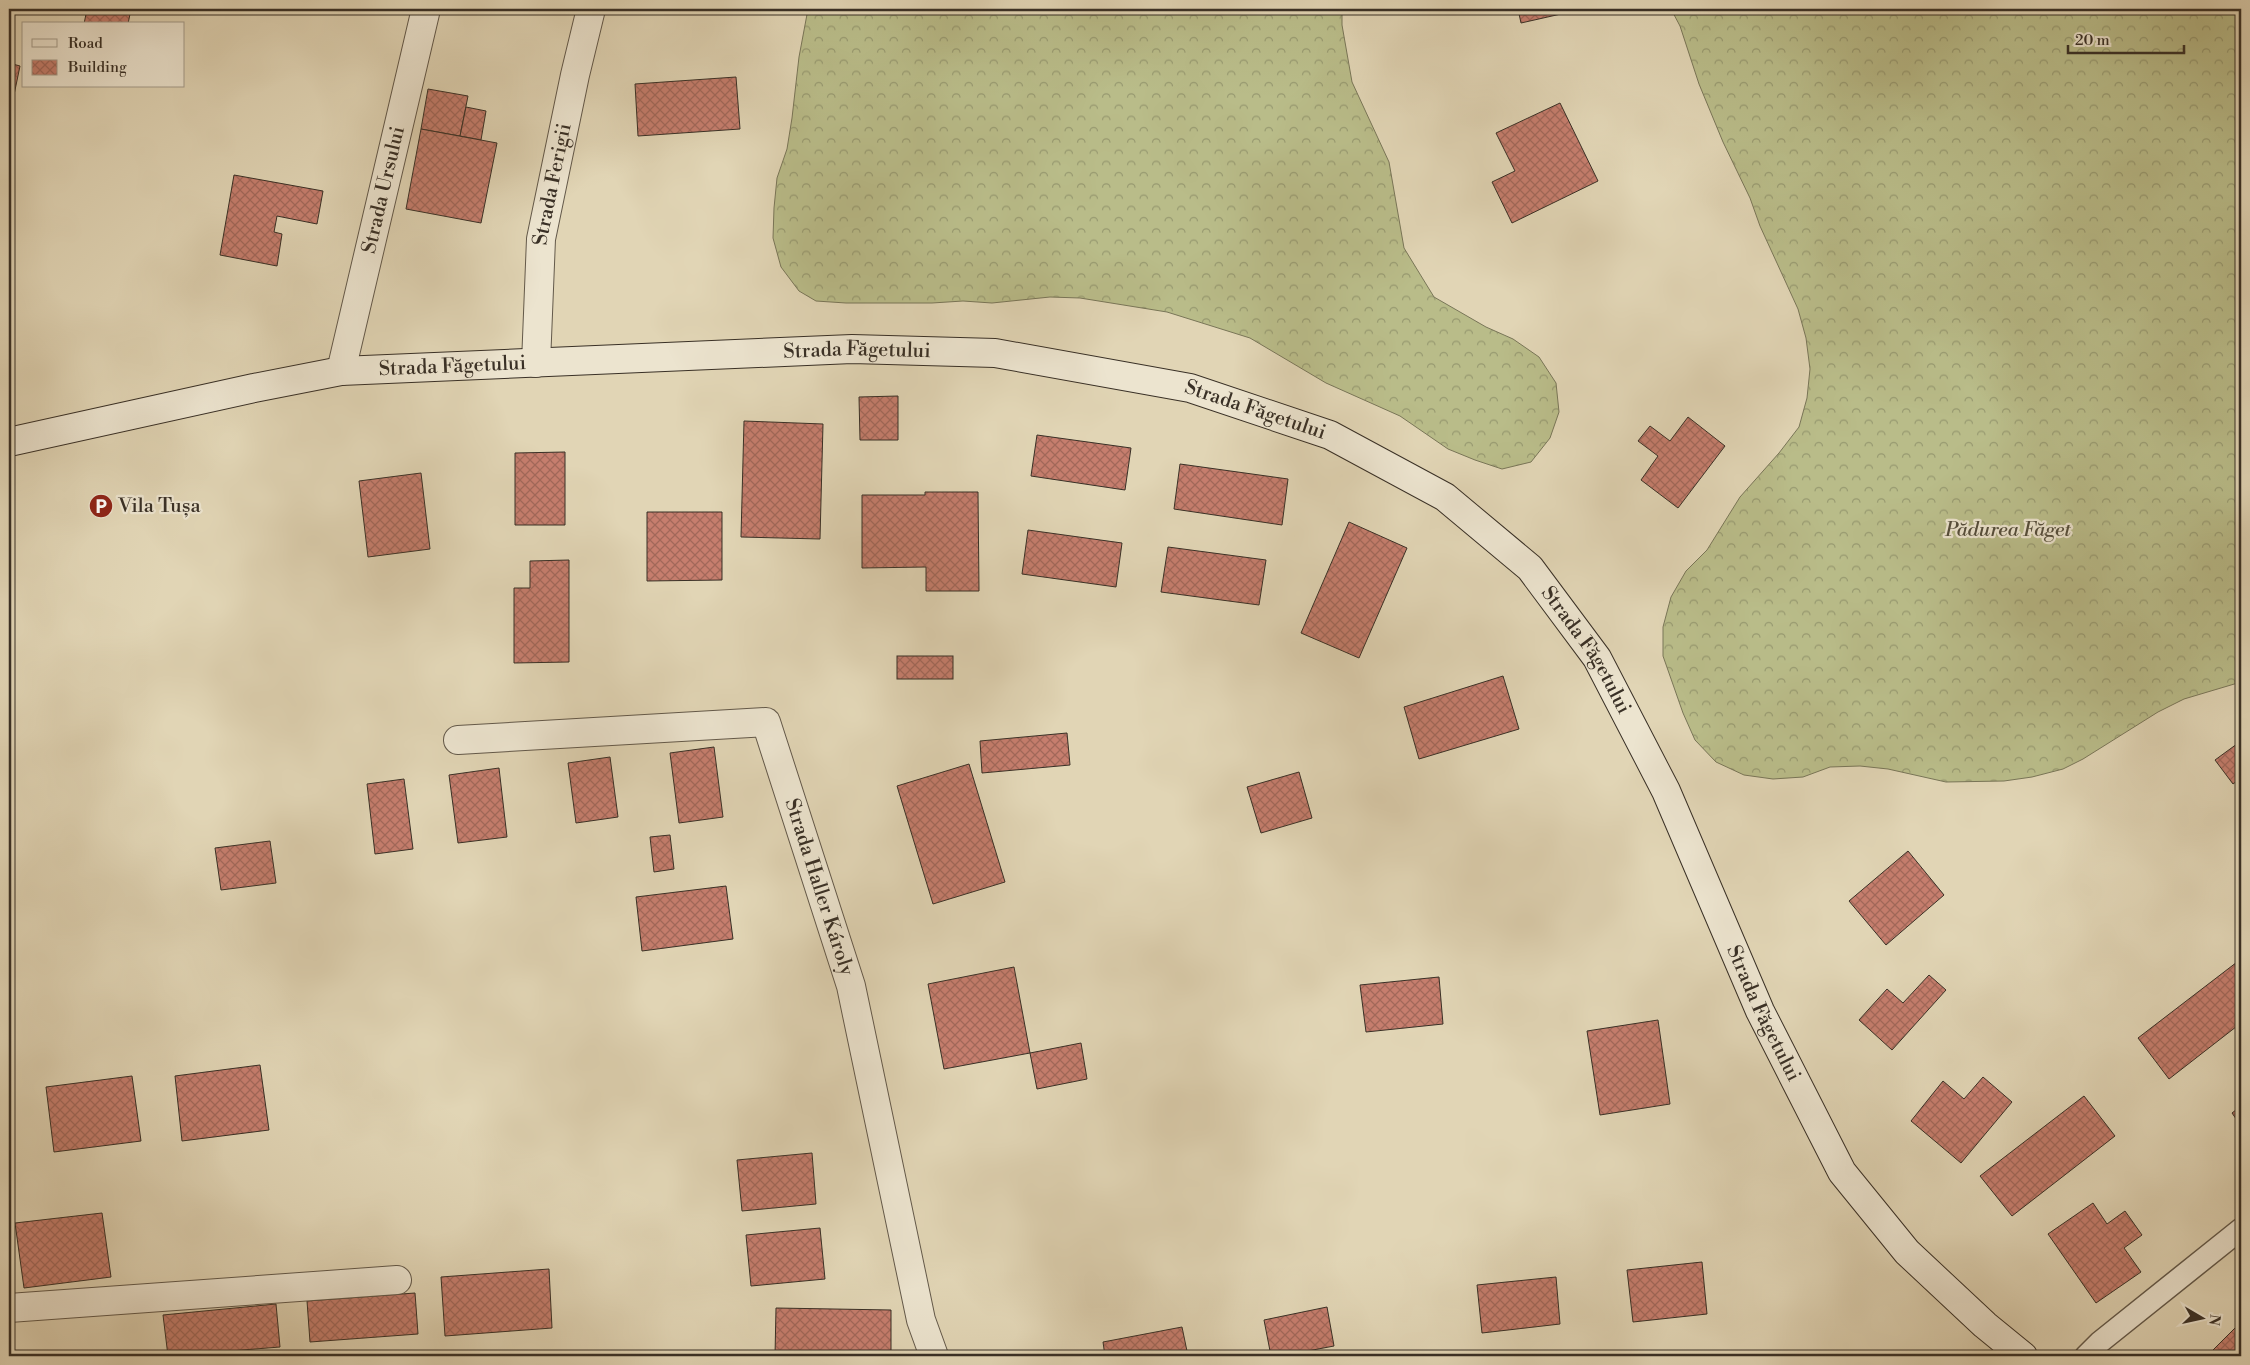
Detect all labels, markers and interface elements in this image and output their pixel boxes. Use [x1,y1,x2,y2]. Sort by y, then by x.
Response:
legend [22,22,185,88]
scale bar [2068,22,2184,54]
text: 20 m [2075,31,2110,50]
text: Road [68,34,103,53]
text: Building [67,58,127,77]
street label: Strada Ferigii [528,121,577,246]
street label: Strada Ursului [356,123,411,256]
street label: Strada Făgetului [783,336,931,364]
street label: Strada Făgetului [378,351,527,382]
street label: Strada Făgetului [1181,375,1330,445]
parking icon: Vila Tușa [88,493,114,519]
place label: Vila Tușa [117,494,201,519]
park label: Pădurea Făget [1944,518,2071,543]
street label: Strada Făgetului [1535,581,1637,719]
street label: Strada Haller Károly [779,795,859,979]
street label: Strada Făgetului [1721,941,1806,1086]
north arrow [2178,1292,2228,1342]
text: N [2204,1313,2224,1327]

